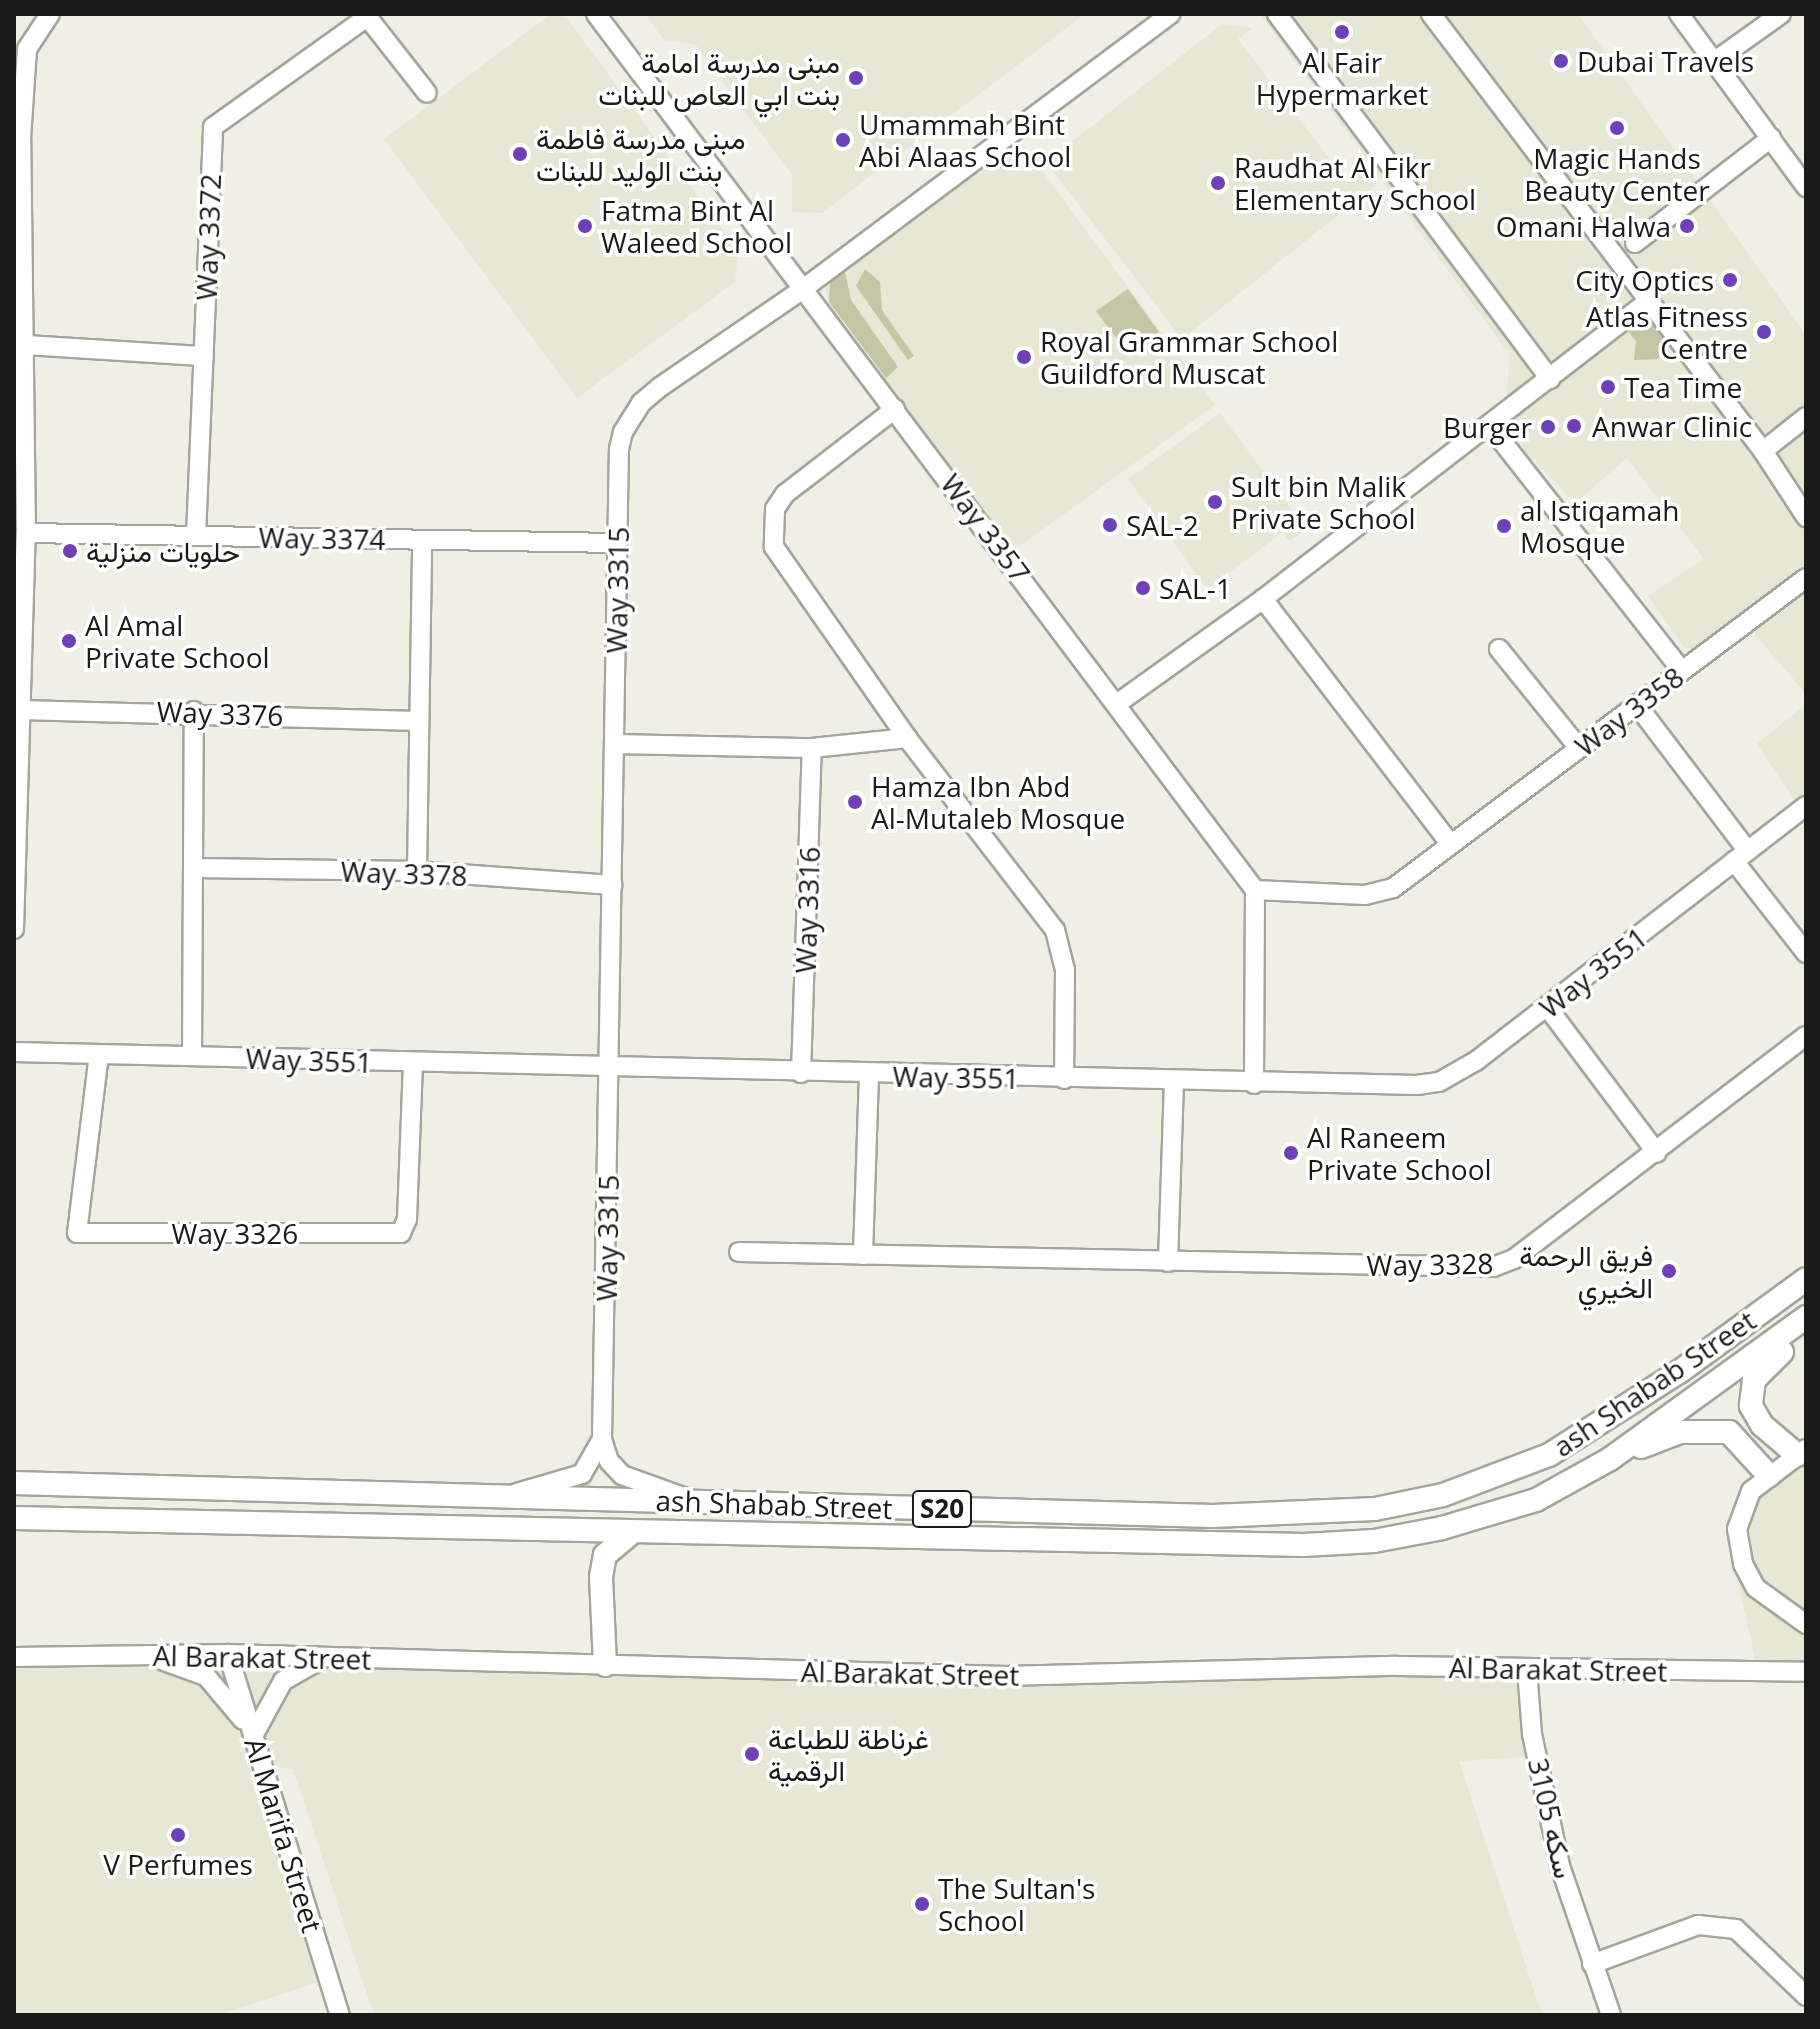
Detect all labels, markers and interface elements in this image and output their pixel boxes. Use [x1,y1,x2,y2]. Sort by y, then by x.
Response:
marker: Al Fair Hypermarket [1333,23,1351,41]
place label: Dubai Travels [1577,44,1754,78]
place label: مبنى مدرسة امامة بنت ابي العاص للبنات [598,45,840,111]
place label: Al Fair Hypermarket [1256,45,1428,111]
marker: Dubai Travels [1552,52,1570,70]
marker: مبنى مدرسة امامة بنت ابي العاص للبنات [847,69,865,87]
place label: Umammah Bint Abi Alaas School [859,107,1071,173]
marker: Magic Hands Beauty Center [1608,119,1626,137]
place label: مبنى مدرسة فاطمة بنت الوليد للبنات [536,121,746,187]
marker: Umammah Bint Abi Alaas School [834,131,852,149]
place label: Magic Hands Beauty Center [1524,141,1710,207]
marker: مبنى مدرسة فاطمة بنت الوليد للبنات [511,145,529,163]
place label: Raudhat Al Fikr Elementary School [1234,150,1476,216]
street label: Way 3372 [189,173,227,301]
marker: Raudhat Al Fikr Elementary School [1209,174,1227,192]
place label: Fatma Bint Al Waleed School [601,193,792,259]
place label: Omani Halwa [1496,209,1671,243]
marker: Fatma Bint Al Waleed School [576,217,594,235]
marker: Omani Halwa [1678,217,1696,235]
place label: City Optics [1575,263,1714,297]
marker: City Optics [1721,271,1739,289]
place label: Atlas Fitness Centre [1586,299,1748,365]
marker: Atlas Fitness Centre [1755,323,1773,341]
place label: Royal Grammar School Guildford Muscat [1040,324,1338,390]
marker: Royal Grammar School Guildford Muscat [1015,348,1033,366]
place label: Tea Time [1624,370,1742,404]
marker: Tea Time [1599,378,1617,396]
place label: Anwar Clinic [1592,409,1752,443]
place label: Burger [1443,410,1532,444]
marker: Anwar Clinic [1563,415,1585,437]
marker: Burger [1539,418,1557,436]
street label: Way 3357 [934,467,1038,589]
place label: Sult bin Malik Private School [1231,469,1416,535]
marker: Sult bin Malik Private School [1206,493,1224,511]
place label: al Istiqamah Mosque [1520,493,1679,559]
place label: SAL-2 [1126,508,1199,542]
marker: SAL-2 [1101,516,1119,534]
marker: al Istiqamah Mosque [1495,517,1513,535]
street label: Way 3374 [258,520,386,556]
street label: Way 3315 [599,526,635,654]
place label: حلويات منزلية [86,534,240,568]
marker: حلويات منزلية [61,542,79,560]
place label: SAL-1 [1159,571,1232,605]
marker: SAL-1 [1134,579,1152,597]
place label: Al Amal Private School [85,608,270,674]
marker: Al Amal Private School [60,632,78,650]
street label: Way 3358 [1568,659,1690,763]
street label: Way 3376 [156,694,284,732]
place label: Hamza Ibn Abd Al-Mutaleb Mosque [871,769,1125,835]
marker: Hamza Ibn Abd Al-Mutaleb Mosque [846,793,864,811]
street label: Way 3316 [788,846,826,974]
street label: Way 3378 [340,854,468,892]
street label: Way 3551 [1533,920,1653,1024]
street label: Way 3551 [245,1041,373,1079]
street label: Way 3551 [892,1059,1020,1095]
place label: Al Raneem Private School [1307,1120,1492,1186]
marker: Al Raneem Private School [1282,1144,1300,1162]
street label: Way 3315 [589,1174,625,1302]
street label: Way 3326 [172,1216,298,1250]
place label: فريق الرحمة الخيري [1519,1238,1653,1304]
street label: Way 3328 [1366,1246,1494,1282]
marker: فريق الرحمة الخيري [1660,1262,1678,1280]
street label: ash Shabab Street [1546,1303,1762,1463]
street label: ash Shabab Street [655,1483,893,1525]
road number: S20 [910,1487,974,1531]
street label: Al Barakat Street [153,1638,371,1676]
street label: Al Barakat Street [1449,1650,1667,1688]
street label: Al Barakat Street [801,1654,1019,1692]
place label: غرناطة للطباعة الرقمية [768,1721,929,1787]
street label: Al Marifa Street [238,1734,330,1936]
marker: غرناطة للطباعة الرقمية [743,1745,761,1763]
street label: سكه 3105 [1522,1755,1582,1881]
marker: V Perfumes [169,1826,187,1844]
place label: V Perfumes [103,1847,253,1881]
place label: The Sultan's School [938,1871,1095,1937]
marker: The Sultan's School [913,1895,931,1913]

